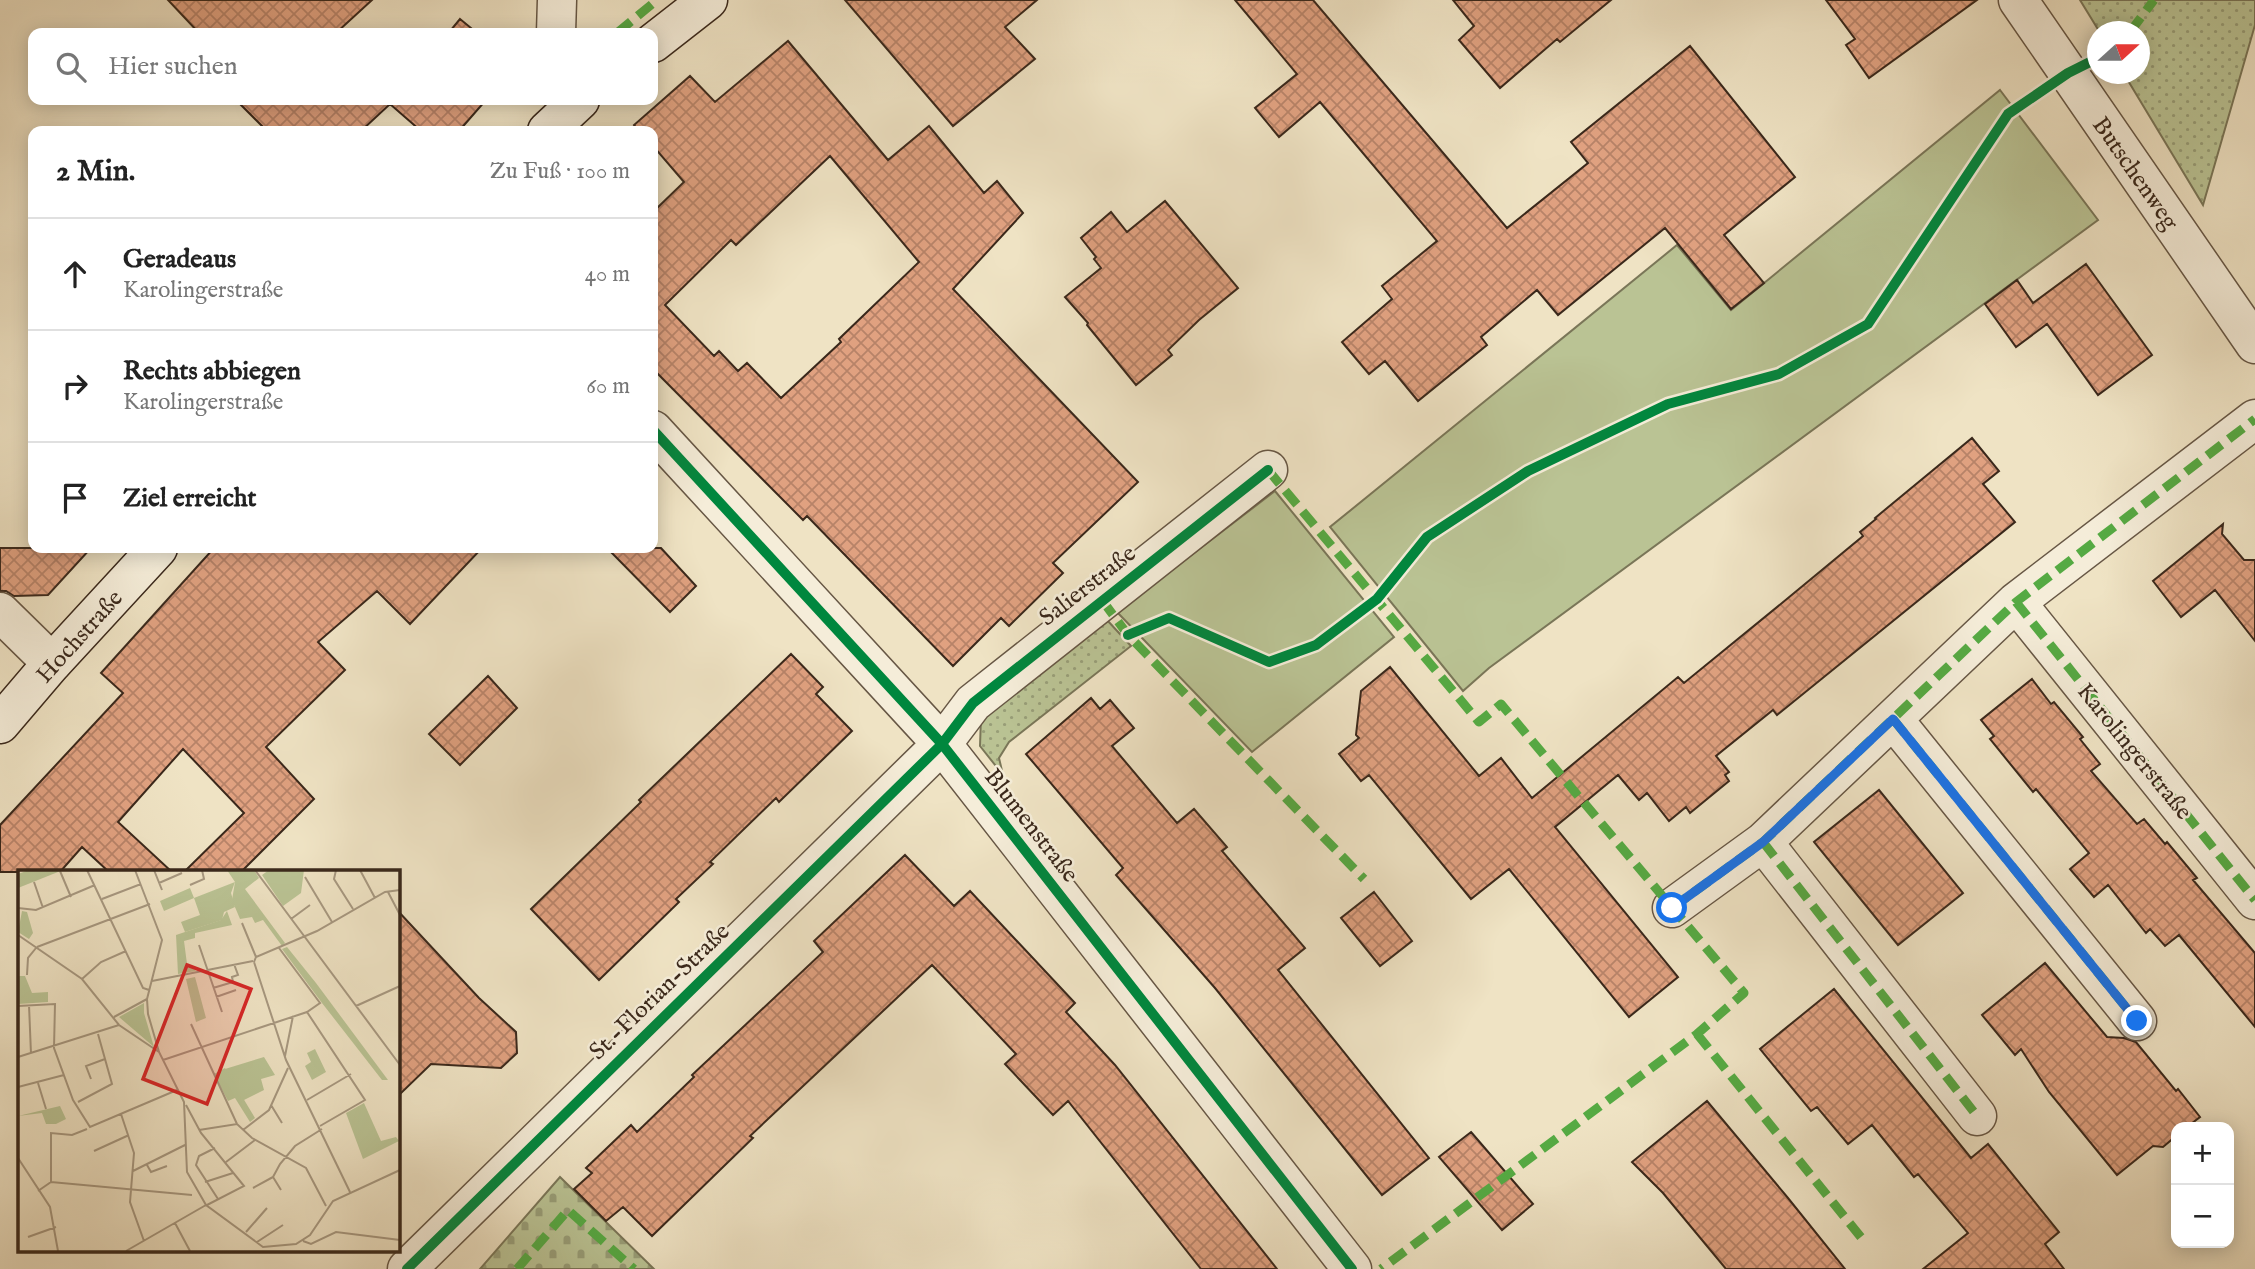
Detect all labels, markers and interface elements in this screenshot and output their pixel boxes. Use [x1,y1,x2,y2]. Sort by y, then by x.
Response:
north arrow [2087,21,2150,84]
search box [28,28,658,105]
icon: search [52,48,90,86]
text: Hier suchen [108,50,238,83]
street label: Butschenweg [2084,111,2186,237]
text: 2 Min. [56,153,135,191]
text: Zu Fuß · 100 m [490,157,630,186]
text: Geradeaus [123,243,236,276]
icon: ahead [56,255,94,293]
text: 40 m [585,260,630,289]
text: Karolingerstraße [123,276,283,305]
text: Rechts abbiegen [123,355,301,388]
icon: right [56,367,94,405]
text: 60 m [586,372,630,401]
text: Karolingerstraße [123,388,283,417]
icon: arrive [56,479,94,517]
text: Ziel erreicht [123,482,256,515]
street label: Salierstraße [1033,539,1143,634]
street label: Hochstraße [30,584,130,690]
street label: Karolingerstraße [2069,677,2199,827]
street label: Blumenstraße [977,763,1085,889]
inset map [18,870,399,1252]
route start [1656,892,1687,923]
street label: St.-Florian-Straße [583,917,737,1067]
route end [2121,1005,2152,1036]
map controls [2171,1122,2234,1248]
button: + [2171,1122,2234,1185]
button: − [2171,1185,2234,1248]

